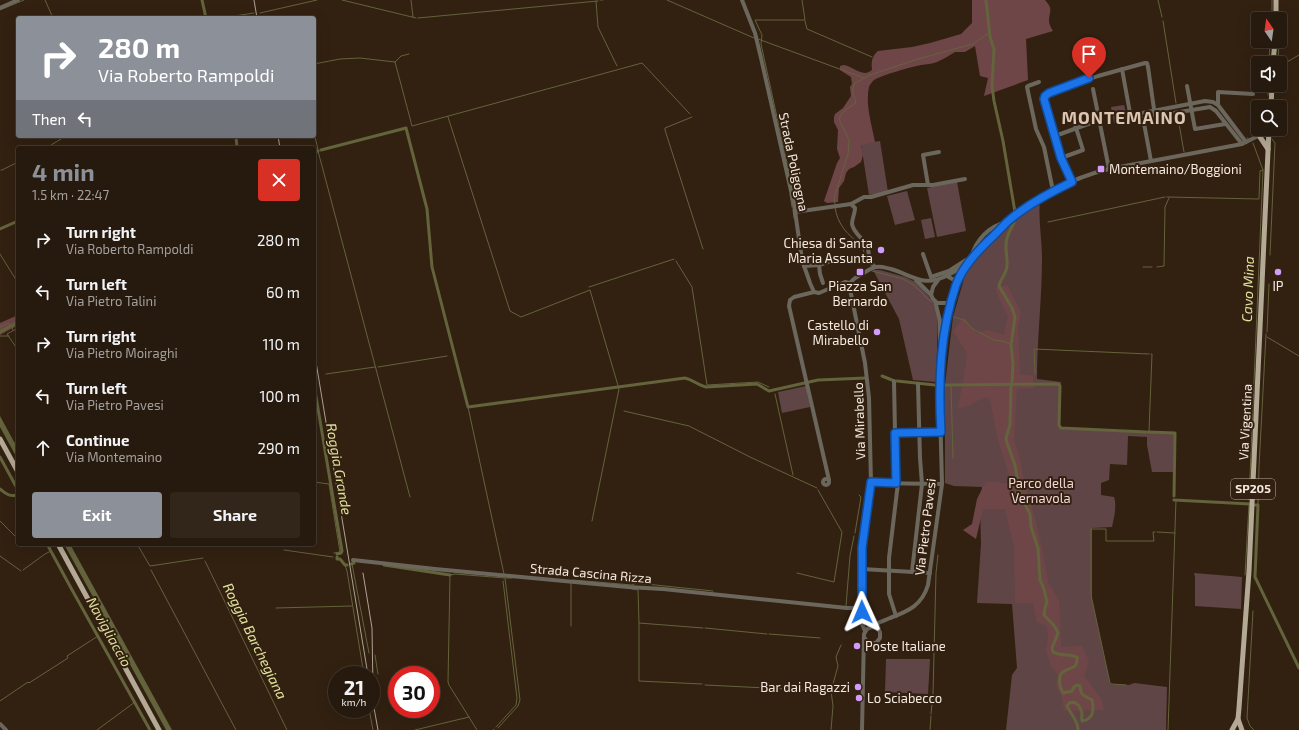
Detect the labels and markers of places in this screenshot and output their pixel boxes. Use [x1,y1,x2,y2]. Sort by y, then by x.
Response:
pin [1072,37,1106,78]
place label: Montemaino/Boggioni [1109,161,1242,177]
marker: Montemaino/Boggioni [1096,164,1106,174]
place label: Chiesa di Santa Maria Assunta [784,235,873,266]
marker: Chiesa di Santa Maria Assunta [876,245,886,255]
marker: Piazza San Bernardo [855,267,865,277]
marker: IP [1273,267,1283,277]
place label: Piazza San Bernardo [828,278,892,309]
place label: IP [1272,278,1284,294]
place label: Castello di Mirabello [807,317,869,348]
marker: Castello di Mirabello [872,327,882,337]
place label: Poste Italiane [865,638,946,654]
marker: Poste Italiane [852,641,862,651]
place label: Bar dai Ragazzi [760,679,850,695]
marker: Bar dai Ragazzi [853,682,863,692]
place label: Lo Sciabecco [867,690,942,706]
marker: Lo Sciabecco [854,693,864,703]

